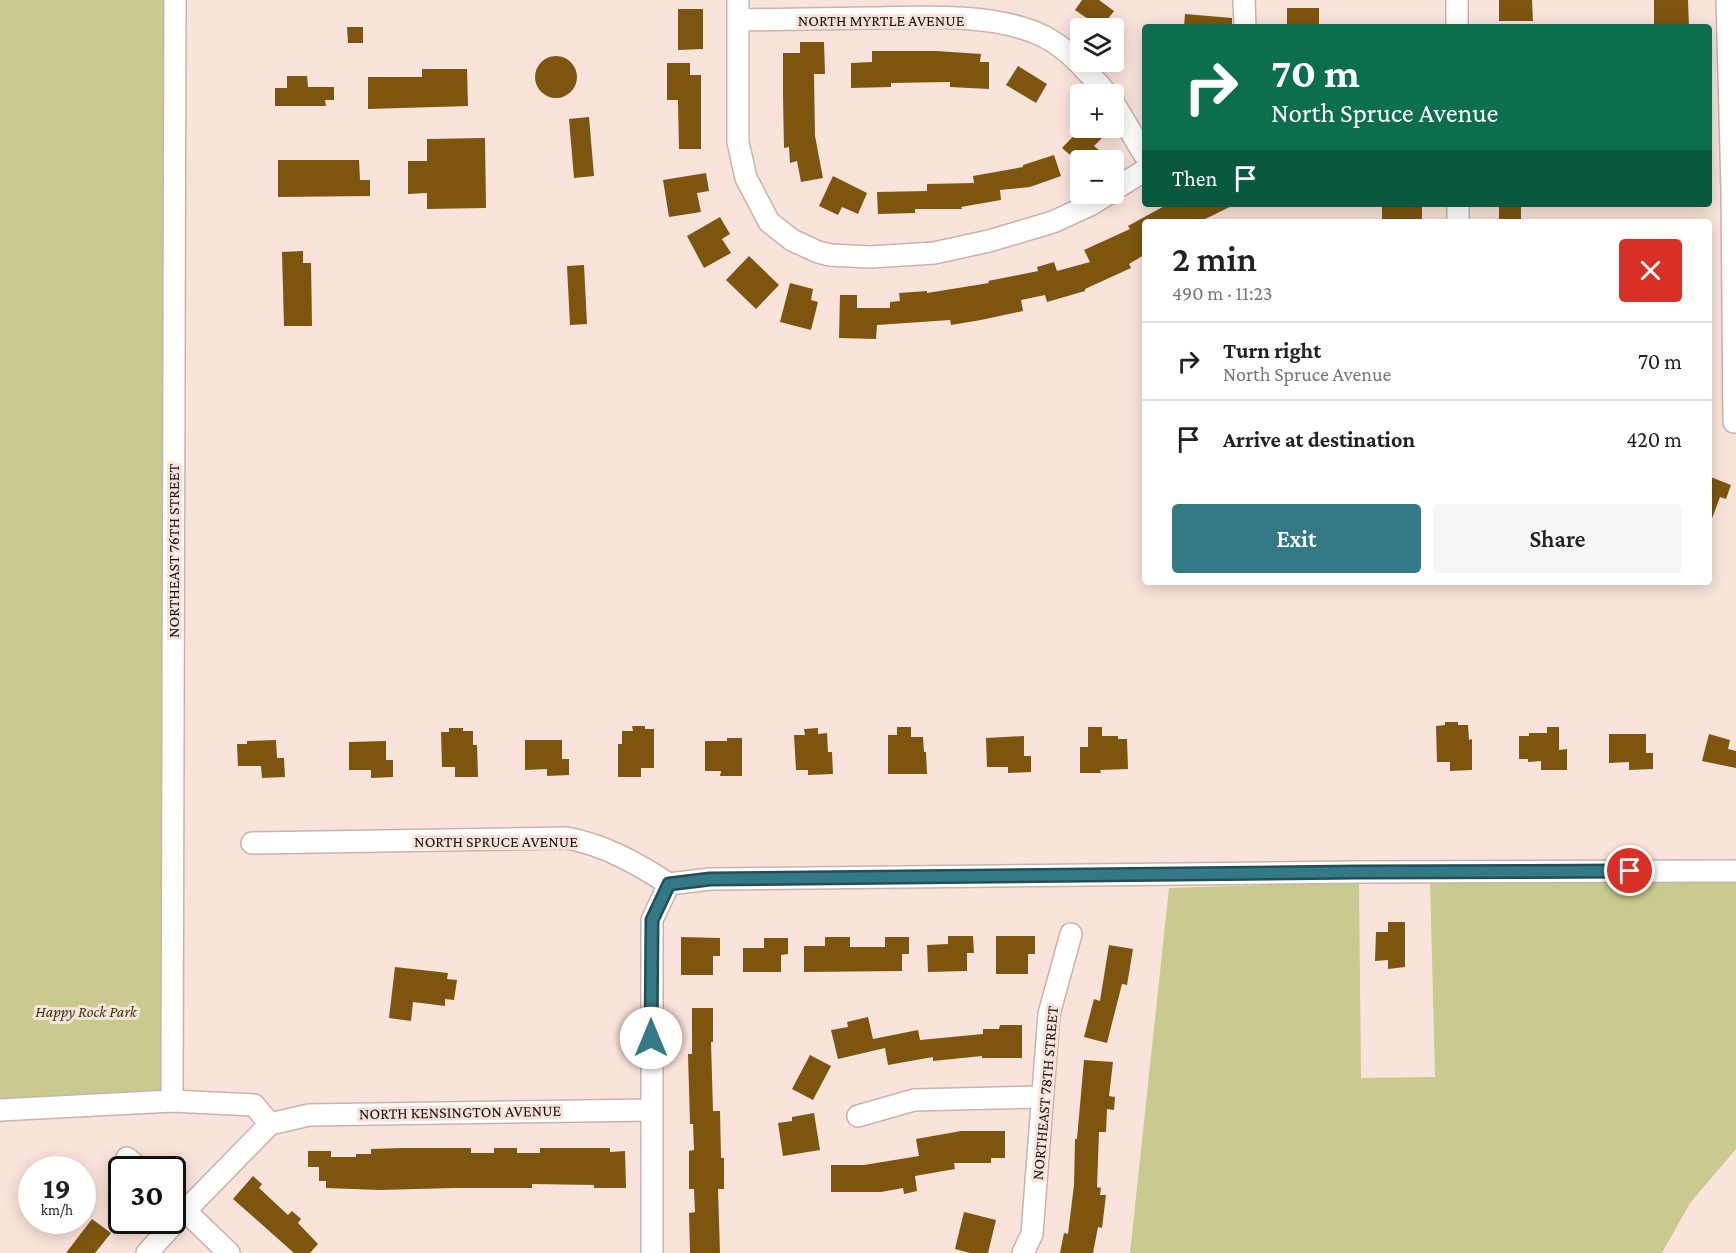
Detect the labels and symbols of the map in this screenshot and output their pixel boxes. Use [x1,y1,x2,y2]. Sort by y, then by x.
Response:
street label: NORTH MYRTLE AVENUE [798,12,965,29]
street label: NORTHEAST 76TH STREET [165,464,182,638]
street label: NORTH SPRUCE AVENUE [414,833,578,850]
pin [1604,845,1655,896]
park label: Happy Rock Park [35,1003,138,1021]
street label: NORTHEAST 78TH STREET [1029,1005,1061,1181]
position arrow [619,1006,683,1070]
street label: NORTH KENSINGTON AVENUE [359,1102,562,1122]
speed limit sign: 30 [108,1156,186,1234]

